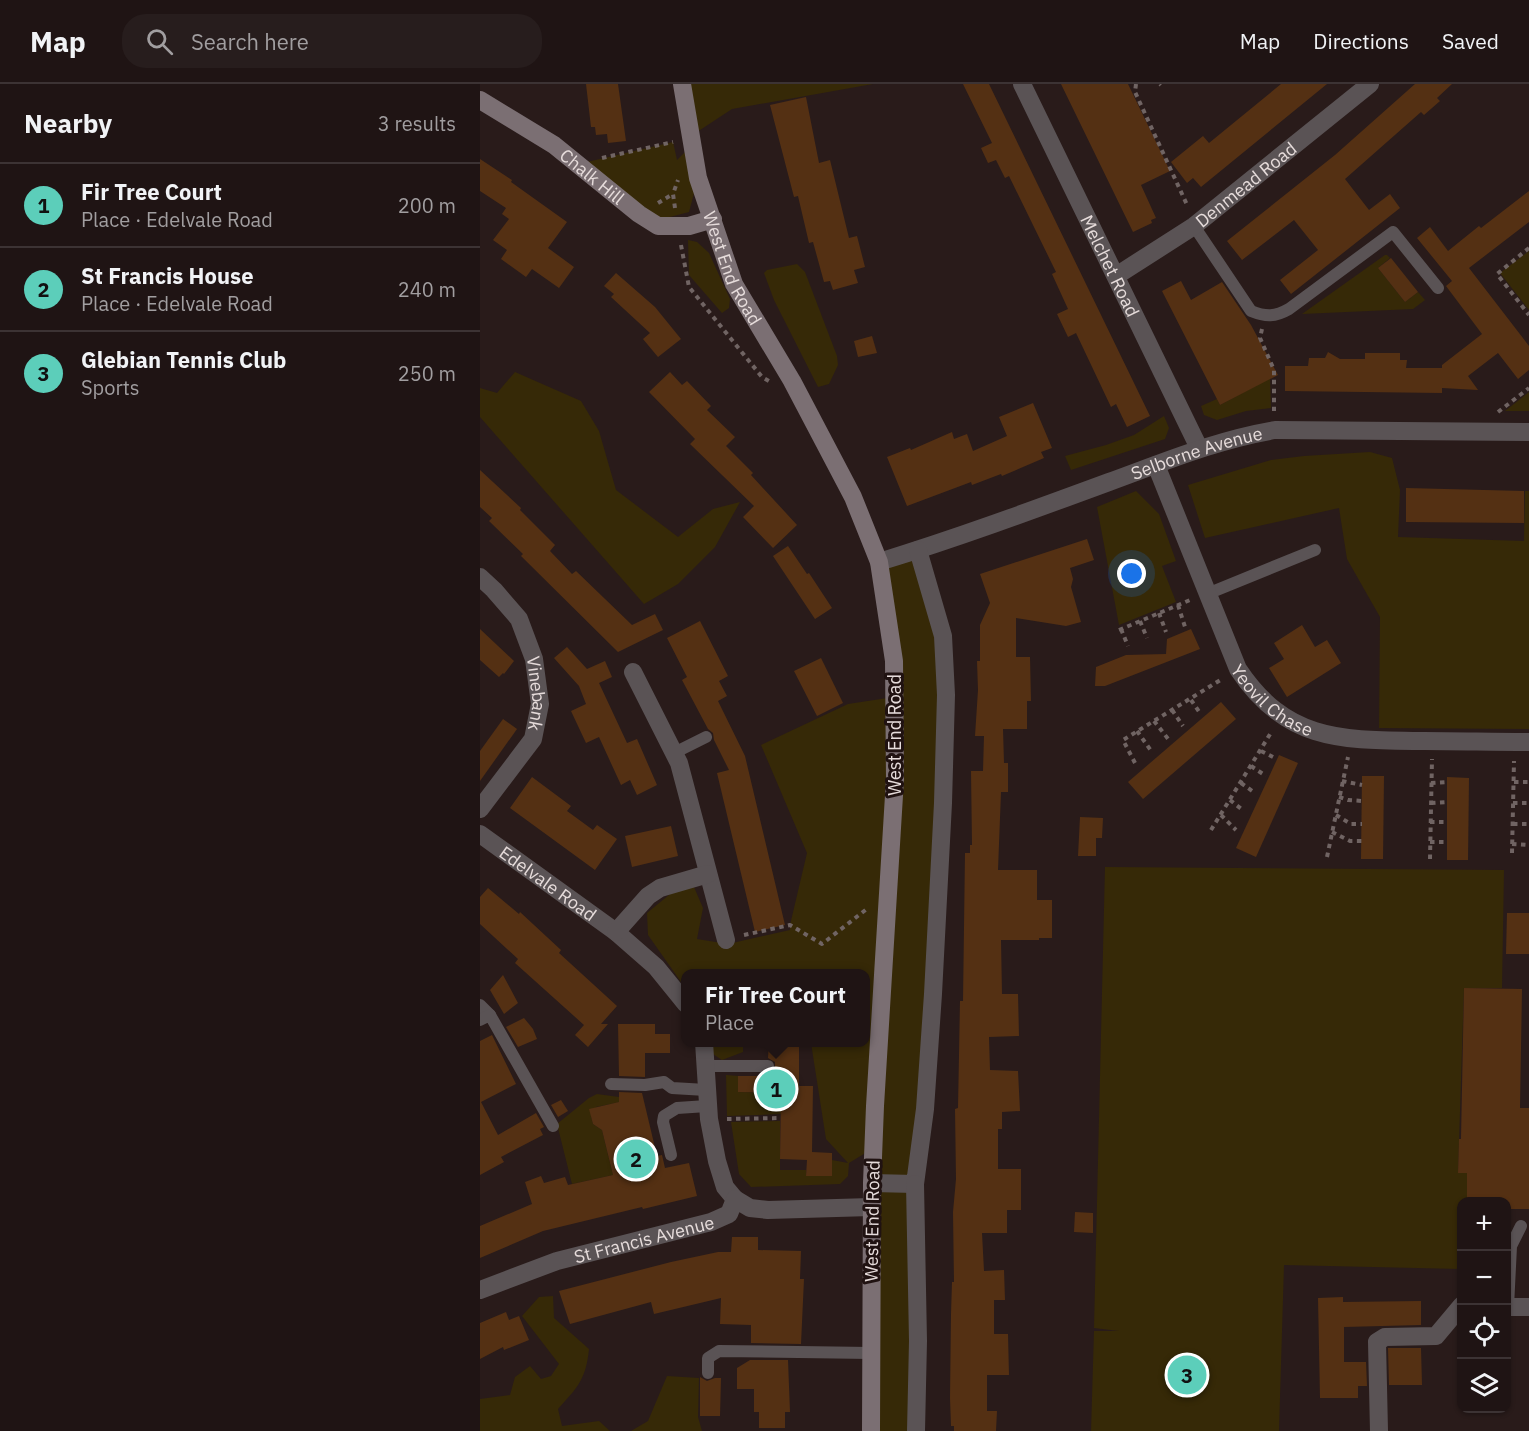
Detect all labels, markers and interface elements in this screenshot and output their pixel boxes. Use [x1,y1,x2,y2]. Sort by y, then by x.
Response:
search box [122,14,542,68]
text: Map [30,23,86,60]
icon: search [143,25,176,58]
text: Search here [191,27,309,56]
text: Map [1240,27,1280,55]
text: Directions [1313,27,1409,55]
text: Saved [1442,27,1499,55]
text: Nearby [24,106,112,140]
text: 3 results [378,110,456,137]
street label: Denmead Road [1190,137,1301,232]
street label: Chalk Hill [555,143,629,209]
text: Fir Tree Court [81,177,222,206]
text: 1 [38,192,50,219]
text: 200 m [398,192,456,219]
text: Place · Edelvale Road [81,206,273,233]
street label: West End Road [699,208,767,329]
street label: Melchet Road [1076,211,1145,320]
text: St Francis House [81,261,254,290]
text: 2 [38,276,50,303]
text: 240 m [398,276,456,303]
text: Place · Edelvale Road [81,290,273,317]
text: Glebian Tennis Club [81,345,286,374]
text: 3 [38,360,50,387]
text: 250 m [398,360,456,387]
text: Sports [81,374,140,401]
street label: Selborne Avenue [1128,421,1264,484]
your location [1117,559,1146,588]
street label: Vinebank [522,655,552,733]
street label: Yeovil Chase [1226,659,1316,741]
street label: West End Road [883,674,906,796]
street label: Edelvale Road [495,840,601,926]
popup [681,969,870,1047]
text: Fir Tree Court [705,980,846,1009]
text: Place [705,1009,754,1036]
pin: 1 [756,1066,796,1112]
pin: 2 [616,1136,656,1182]
street label: West End Road [859,1160,885,1282]
map controls [1457,1197,1511,1413]
button: + [1457,1197,1511,1251]
street label: St Francis Avenue [571,1210,717,1268]
button: − [1457,1251,1511,1305]
button: locate [1457,1305,1511,1359]
pin: 3 [1168,1352,1206,1398]
button: layers [1457,1359,1511,1413]

